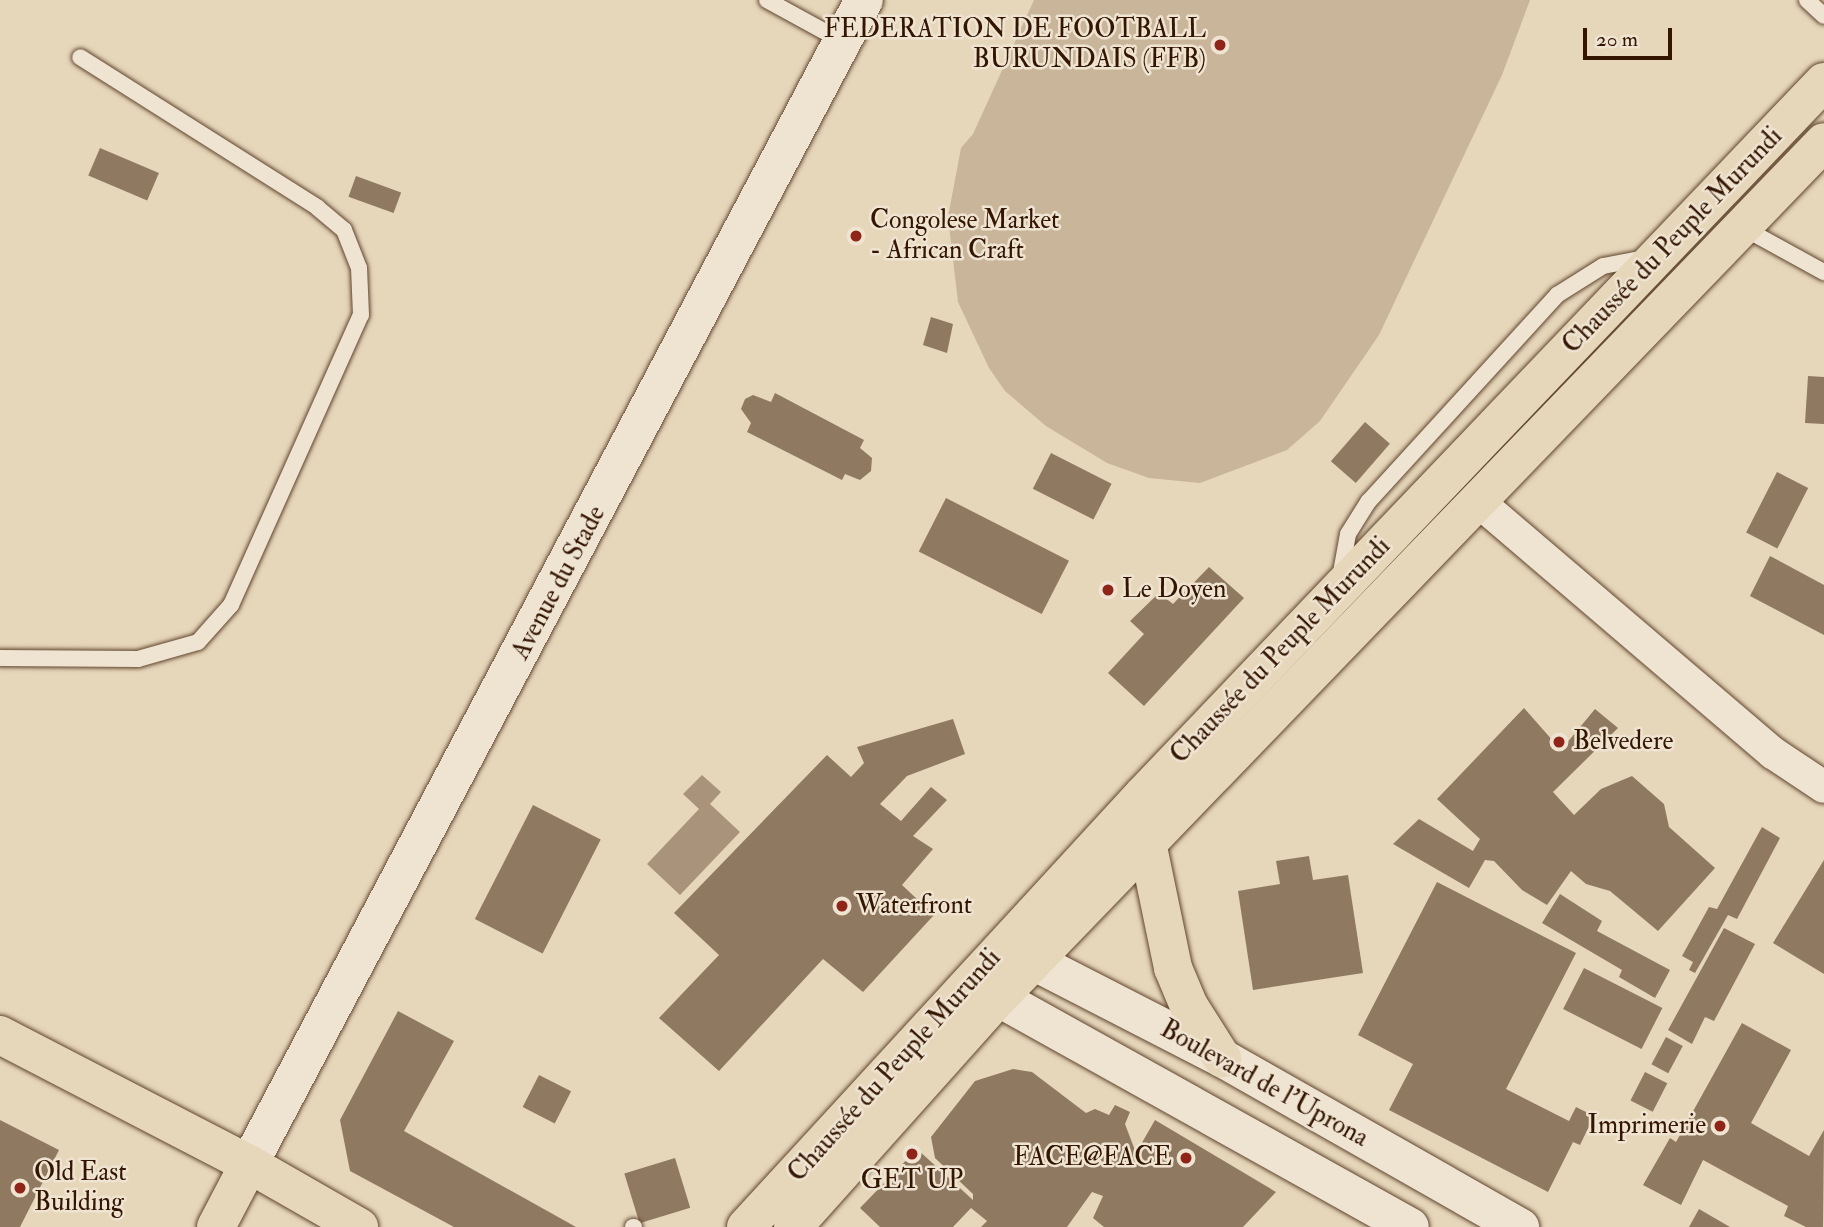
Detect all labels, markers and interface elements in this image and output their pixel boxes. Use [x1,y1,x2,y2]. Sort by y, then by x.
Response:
place label: FEDERATION DE FOOTBALL BURUNDAIS (FFB) [824,14,1206,76]
scale bar [1586,14,1675,58]
text: 20 m [1596,26,1638,53]
marker: FEDERATION DE FOOTBALL BURUNDAIS (FFB) [1212,37,1228,53]
street label: Chaussée du Peuple Murundi [1557,121,1789,361]
place label: Congolese Market - African Craft [870,205,1059,266]
marker: Congolese Market - African Craft [848,228,864,244]
street label: Avenue du Stade [505,501,613,665]
street label: Chaussée du Peuple Murundi [1165,531,1397,771]
place label: Le Doyen [1122,574,1226,606]
marker: Le Doyen [1100,582,1116,598]
place label: Belvedere [1573,726,1673,758]
marker: Belvedere [1551,734,1567,750]
place label: Waterfront [856,890,972,922]
marker: Waterfront [834,898,850,914]
street label: Chaussée du Peuple Murundi [782,943,1008,1189]
street label: Boulevard de l'Uprona [1155,1014,1373,1154]
place label: Imprimerie [1587,1110,1706,1142]
marker: Imprimerie [1712,1118,1728,1134]
place label: FACE@FACE [1013,1142,1172,1174]
marker: GET UP [904,1146,920,1162]
marker: FACE@FACE [1178,1150,1194,1166]
place label: Old East Building [34,1157,127,1218]
place label: GET UP [861,1165,963,1197]
marker: Old East Building [12,1180,28,1196]

